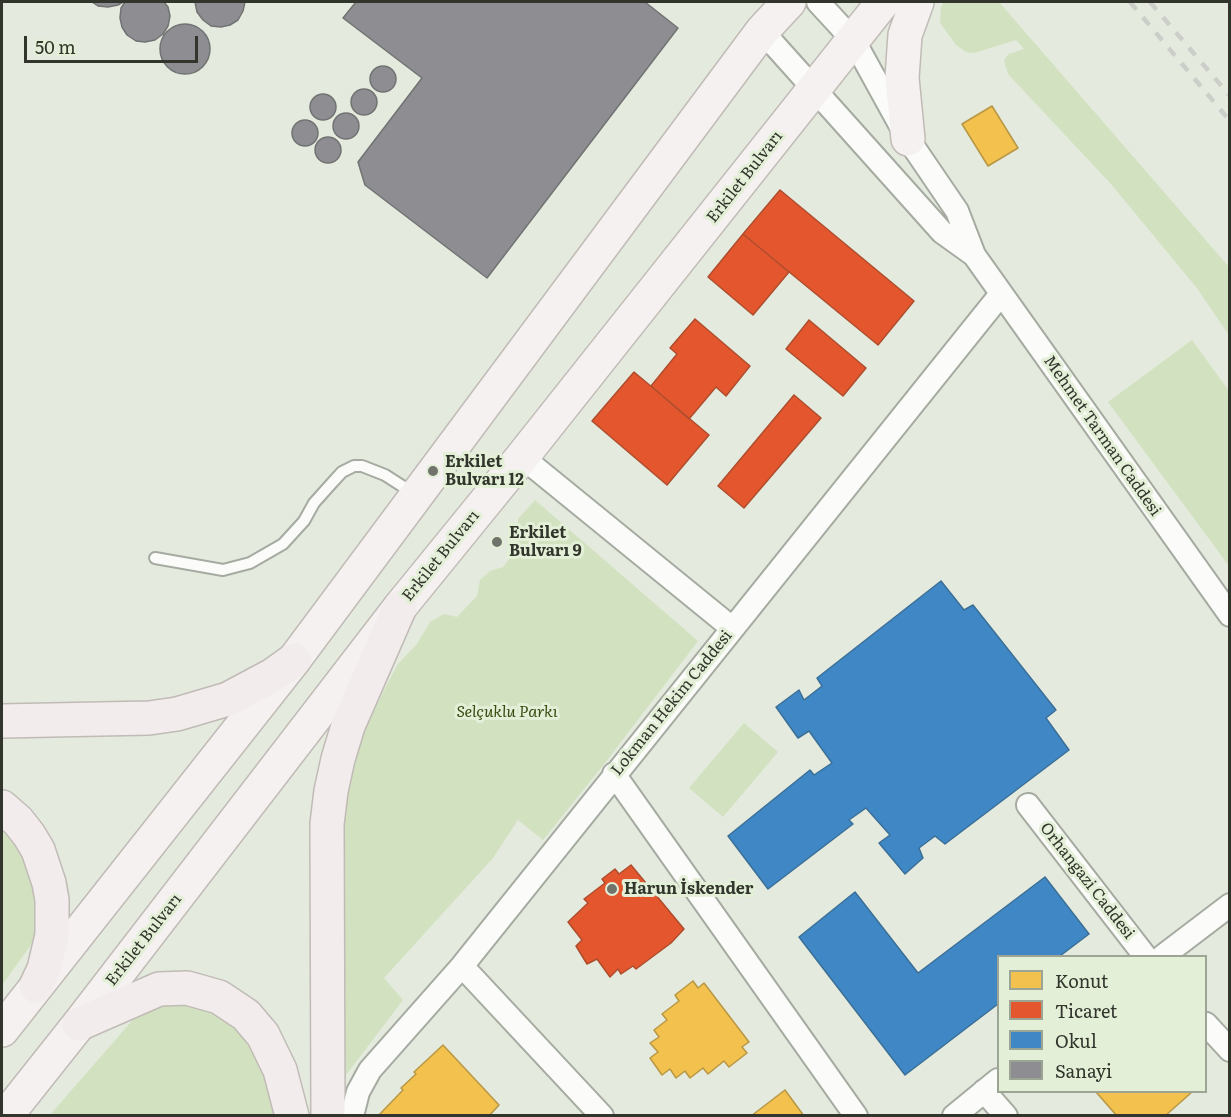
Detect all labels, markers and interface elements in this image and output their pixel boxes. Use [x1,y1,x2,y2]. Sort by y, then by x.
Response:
scale bar [27,24,201,62]
text: 50 m [35,33,76,60]
street label: Erkilet Bulvarı [703,127,787,227]
street label: Mehmet Tarman Caddesi [1039,352,1165,520]
place label: Erkilet Bulvarı 12 [445,452,524,490]
marker: Erkilet Bulvarı 12 [426,464,440,478]
street label: Erkilet Bulvarı [398,507,484,605]
place label: Erkilet Bulvarı 9 [509,523,582,561]
marker: Erkilet Bulvarı 9 [490,535,504,549]
street label: Lokman Hekim Caddesi [607,626,737,780]
park label: Selçuklu Parkı [457,702,557,722]
street label: Orhangazi Caddesi [1036,819,1138,943]
place label: Harun İskender [624,879,753,899]
marker: Harun İskender [605,882,619,896]
street label: Erkilet Bulvarı [102,890,186,990]
legend [997,955,1207,1093]
text: Konut [1055,967,1108,994]
text: Ticaret [1055,997,1117,1024]
text: Okul [1055,1027,1097,1054]
text: Sanayi [1055,1057,1112,1084]

